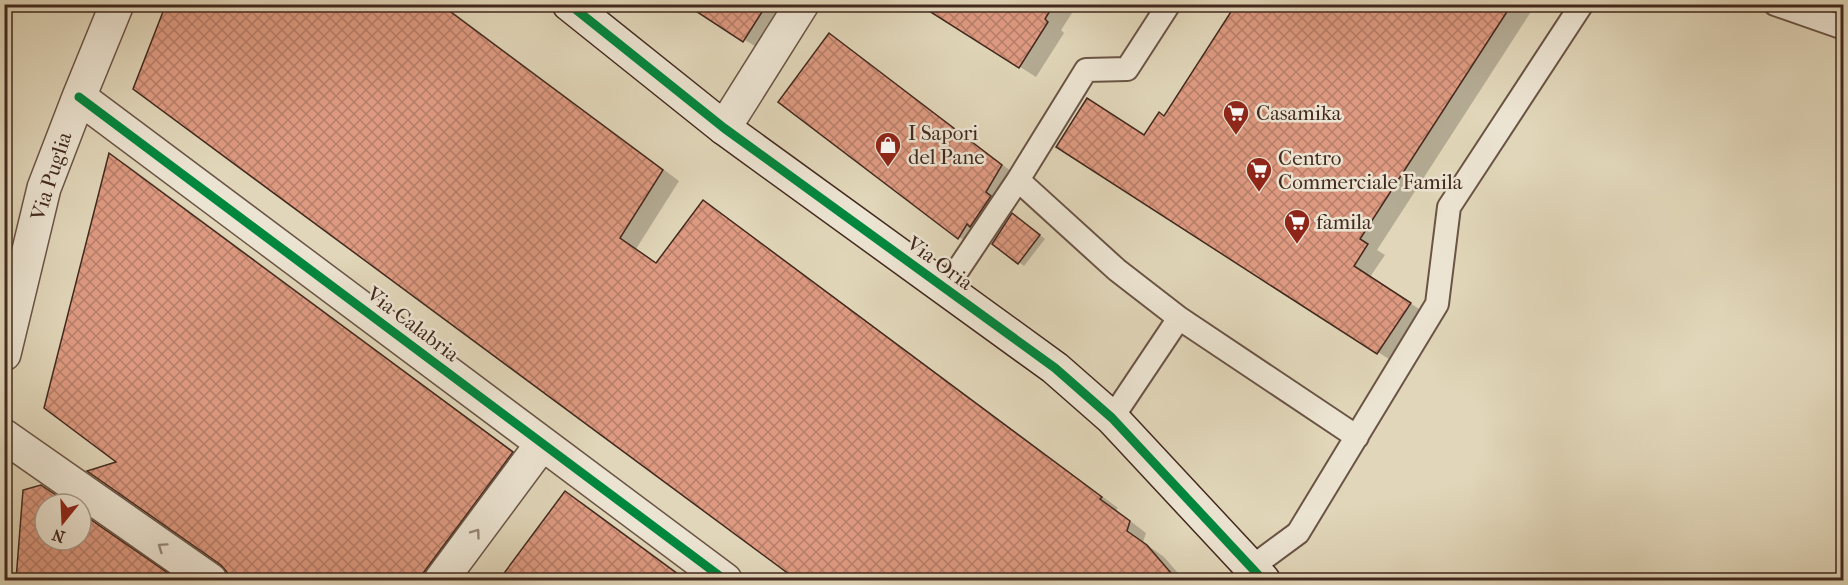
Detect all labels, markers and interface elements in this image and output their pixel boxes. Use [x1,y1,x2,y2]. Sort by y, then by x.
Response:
supermarket icon: Casamika [1221,98,1251,136]
place label: Casamika [1256,101,1342,125]
place label: I Sapori del Pane [908,121,985,169]
street label: Via Puglia [25,128,77,224]
shop icon: I Sapori del Pane [873,130,903,168]
place label: Centro Commerciale Famila [1278,146,1463,194]
supermarket icon: Centro Commerciale Famila [1244,155,1274,193]
supermarket icon: famila [1282,207,1312,245]
place label: famila [1316,210,1372,234]
street label: Via Oria [902,231,978,295]
street label: Via Calabria [361,281,464,367]
north arrow [33,492,93,552]
text: N [49,525,67,547]
one-way arrow [469,529,480,540]
one-way arrow [158,543,169,554]

